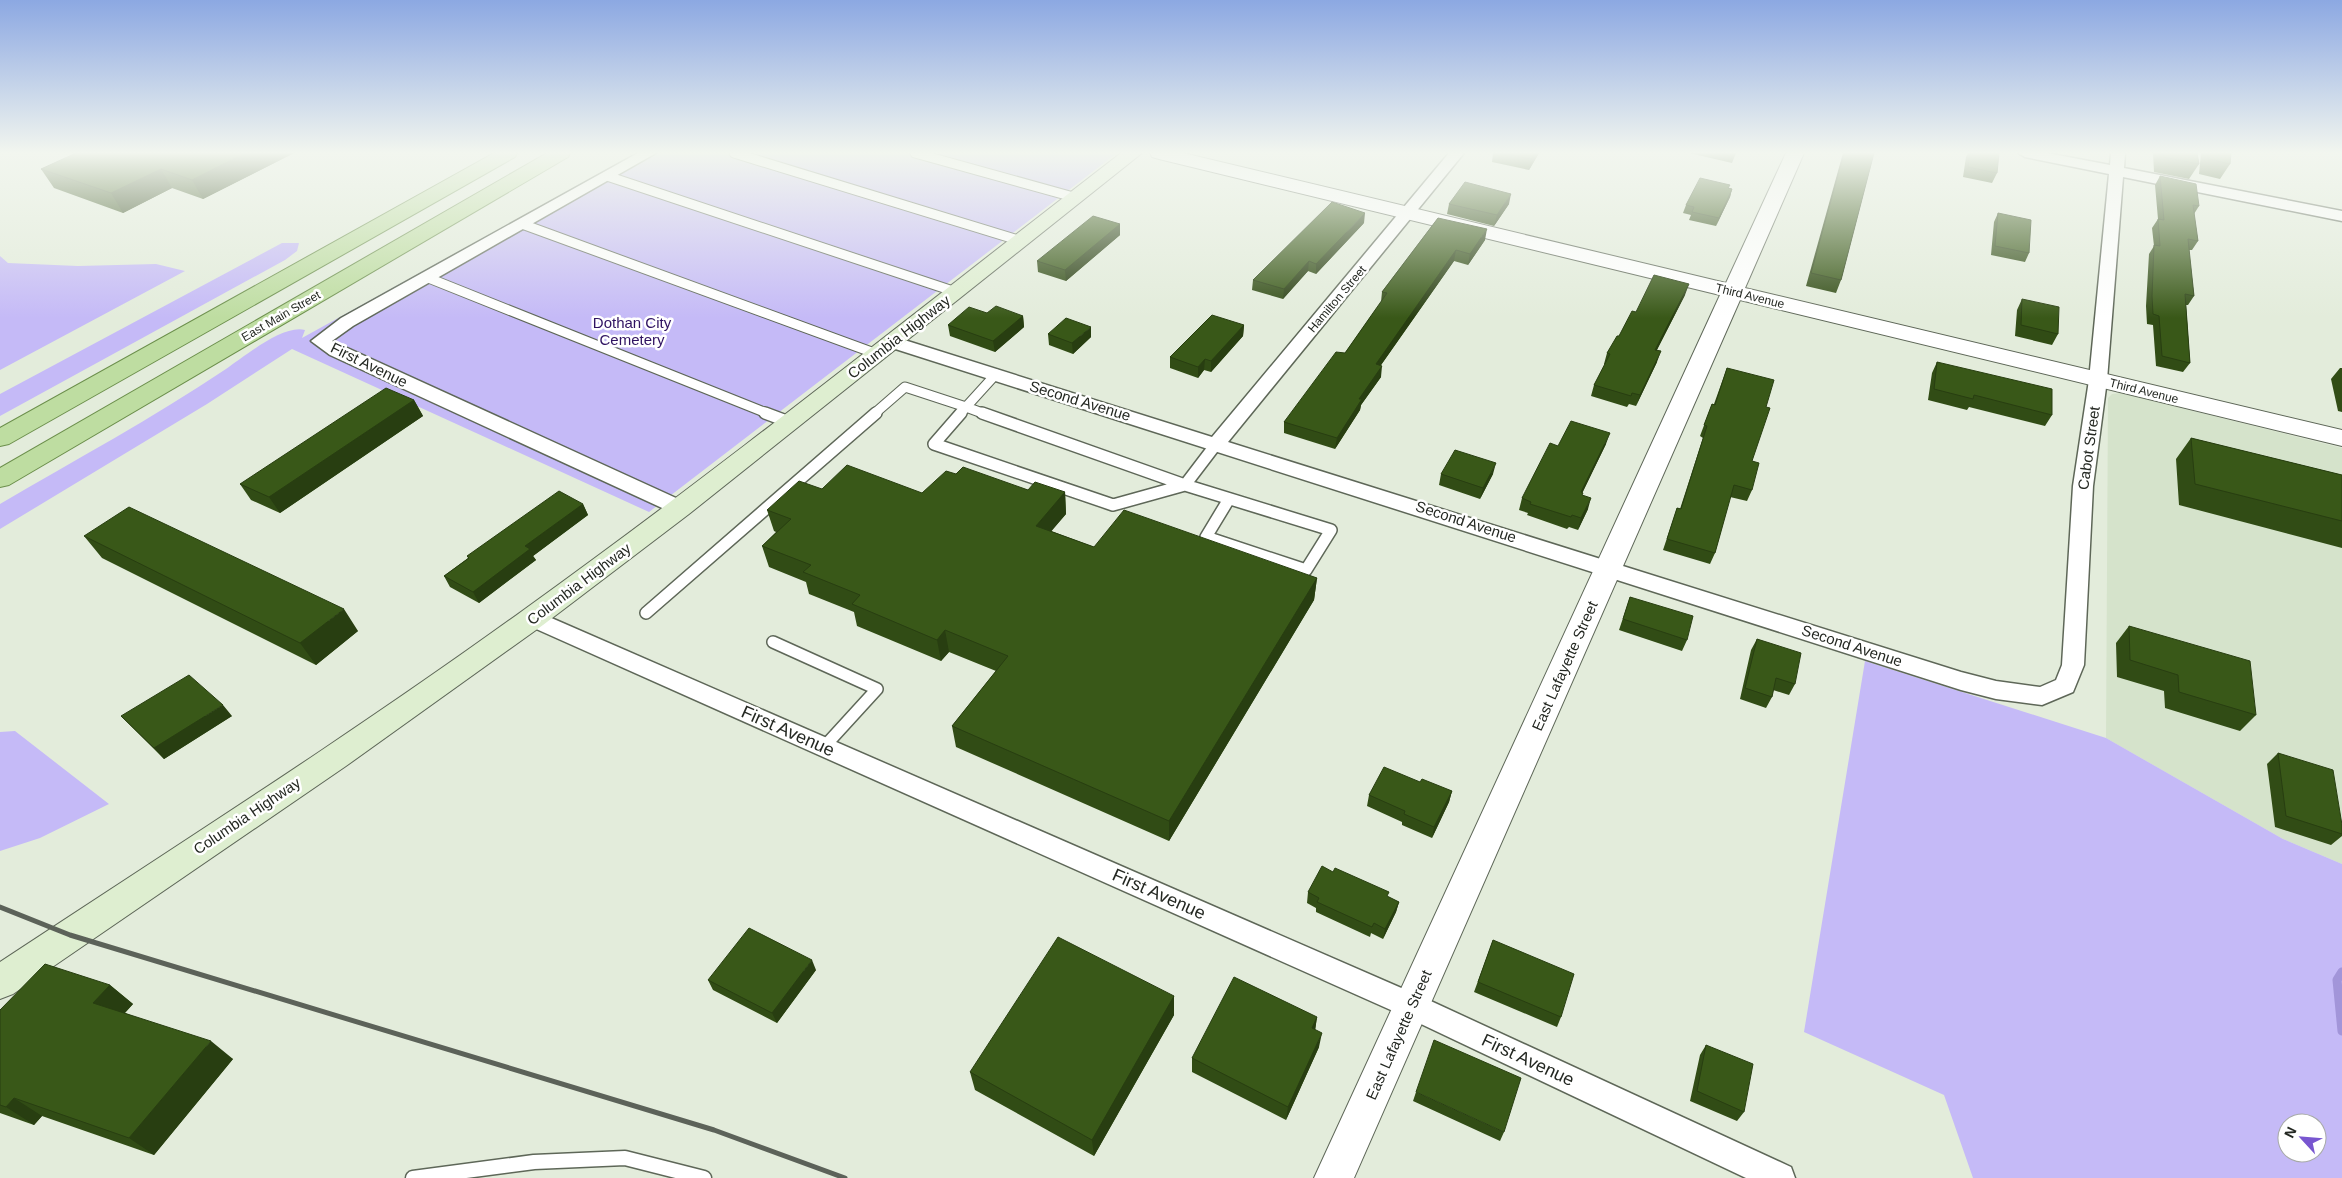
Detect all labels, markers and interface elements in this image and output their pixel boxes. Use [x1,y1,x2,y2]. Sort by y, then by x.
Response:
street label: Hamilton Street [1305,262,1369,335]
street label: Third Avenue [1714,281,1786,311]
street label: East Main Street [239,287,323,344]
street label: Columbia Highway [844,291,954,382]
park label: Dothan City Cemetery [593,314,672,348]
street label: First Avenue [328,339,410,390]
street label: Third Avenue [2108,376,2180,406]
street label: Second Avenue [1028,377,1133,424]
street label: Cabot Street [2074,404,2103,491]
street label: Second Avenue [1414,497,1519,546]
street label: Columbia Highway [524,539,634,628]
street label: East Lafayette Street [1528,598,1601,733]
street label: Second Avenue [1800,621,1905,670]
street label: First Avenue [738,702,838,760]
street label: Columbia Highway [190,773,304,858]
street label: First Avenue [1109,865,1209,923]
street label: East Lafayette Street [1362,967,1435,1102]
street label: First Avenue [1479,1030,1577,1090]
north arrow [2277,1113,2327,1163]
text: N [2281,1124,2300,1140]

